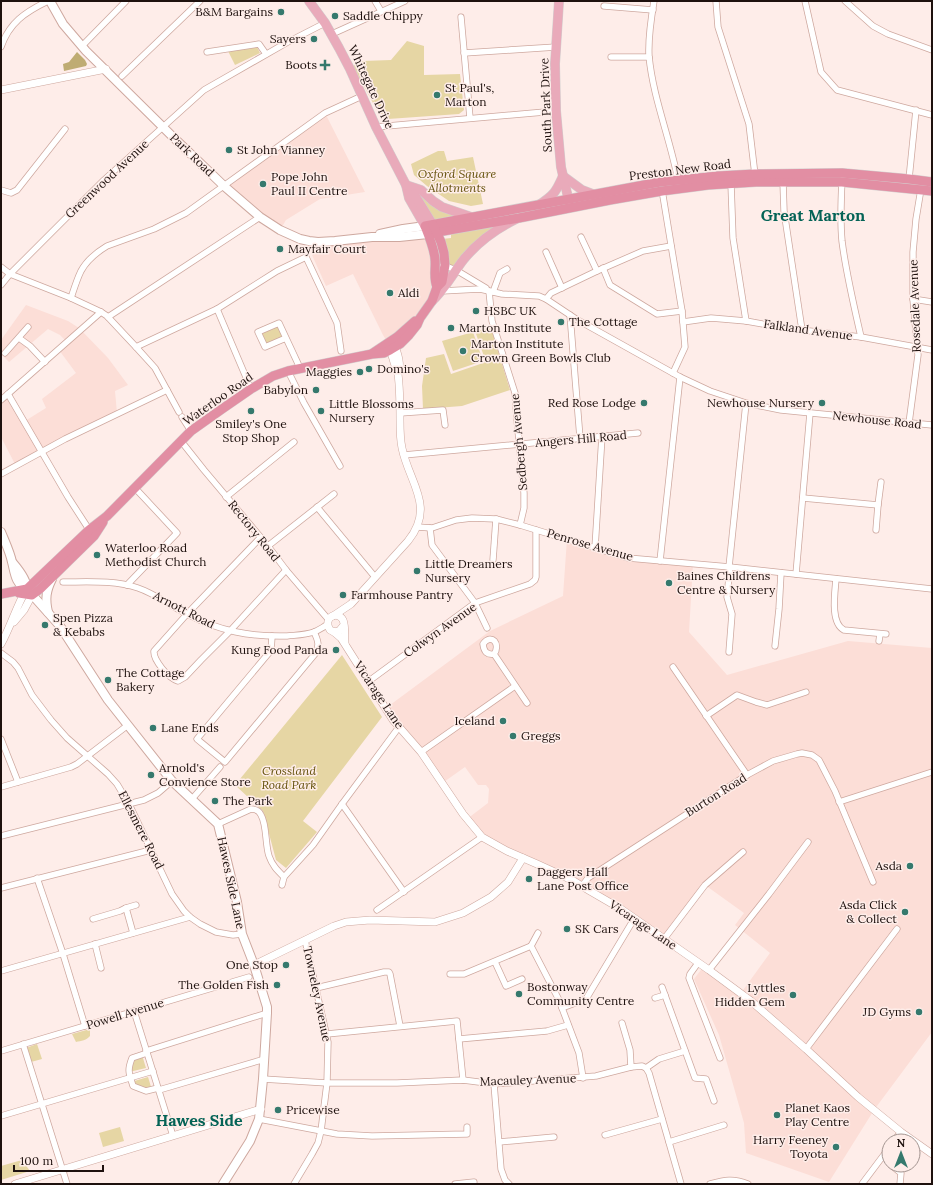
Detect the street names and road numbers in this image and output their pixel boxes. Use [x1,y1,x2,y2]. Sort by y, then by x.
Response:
street label: Whitegate Drive [345,42,398,132]
street label: South Park Drive [536,57,555,152]
street label: Park Road [167,130,218,179]
street label: Greenwood Avenue [62,136,152,221]
street label: Preston New Road [628,156,732,183]
street label: Rosedale Avenue [905,259,924,353]
street label: Falkland Avenue [763,316,854,343]
street label: Waterloo Road [180,369,256,428]
street label: Sedbergh Avenue [507,393,530,491]
street label: Newhouse Road [832,407,922,432]
street label: Angers Hill Road [533,427,627,450]
street label: Rectory Road [225,497,284,564]
street label: Penrose Avenue [545,525,635,564]
street label: Arnott Road [150,587,218,632]
street label: Colwyn Avenue [400,599,480,660]
street label: Vicarage Lane [351,657,408,732]
street label: Burton Road [682,770,749,819]
street label: Ellesmere Road [115,788,168,871]
street label: Hawes Side Lane [214,835,249,931]
street label: Vicarage Lane [606,896,680,953]
street label: Towneley Avenue [300,945,335,1044]
street label: Powell Avenue [84,994,166,1032]
street label: Macauley Avenue [479,1070,577,1089]

